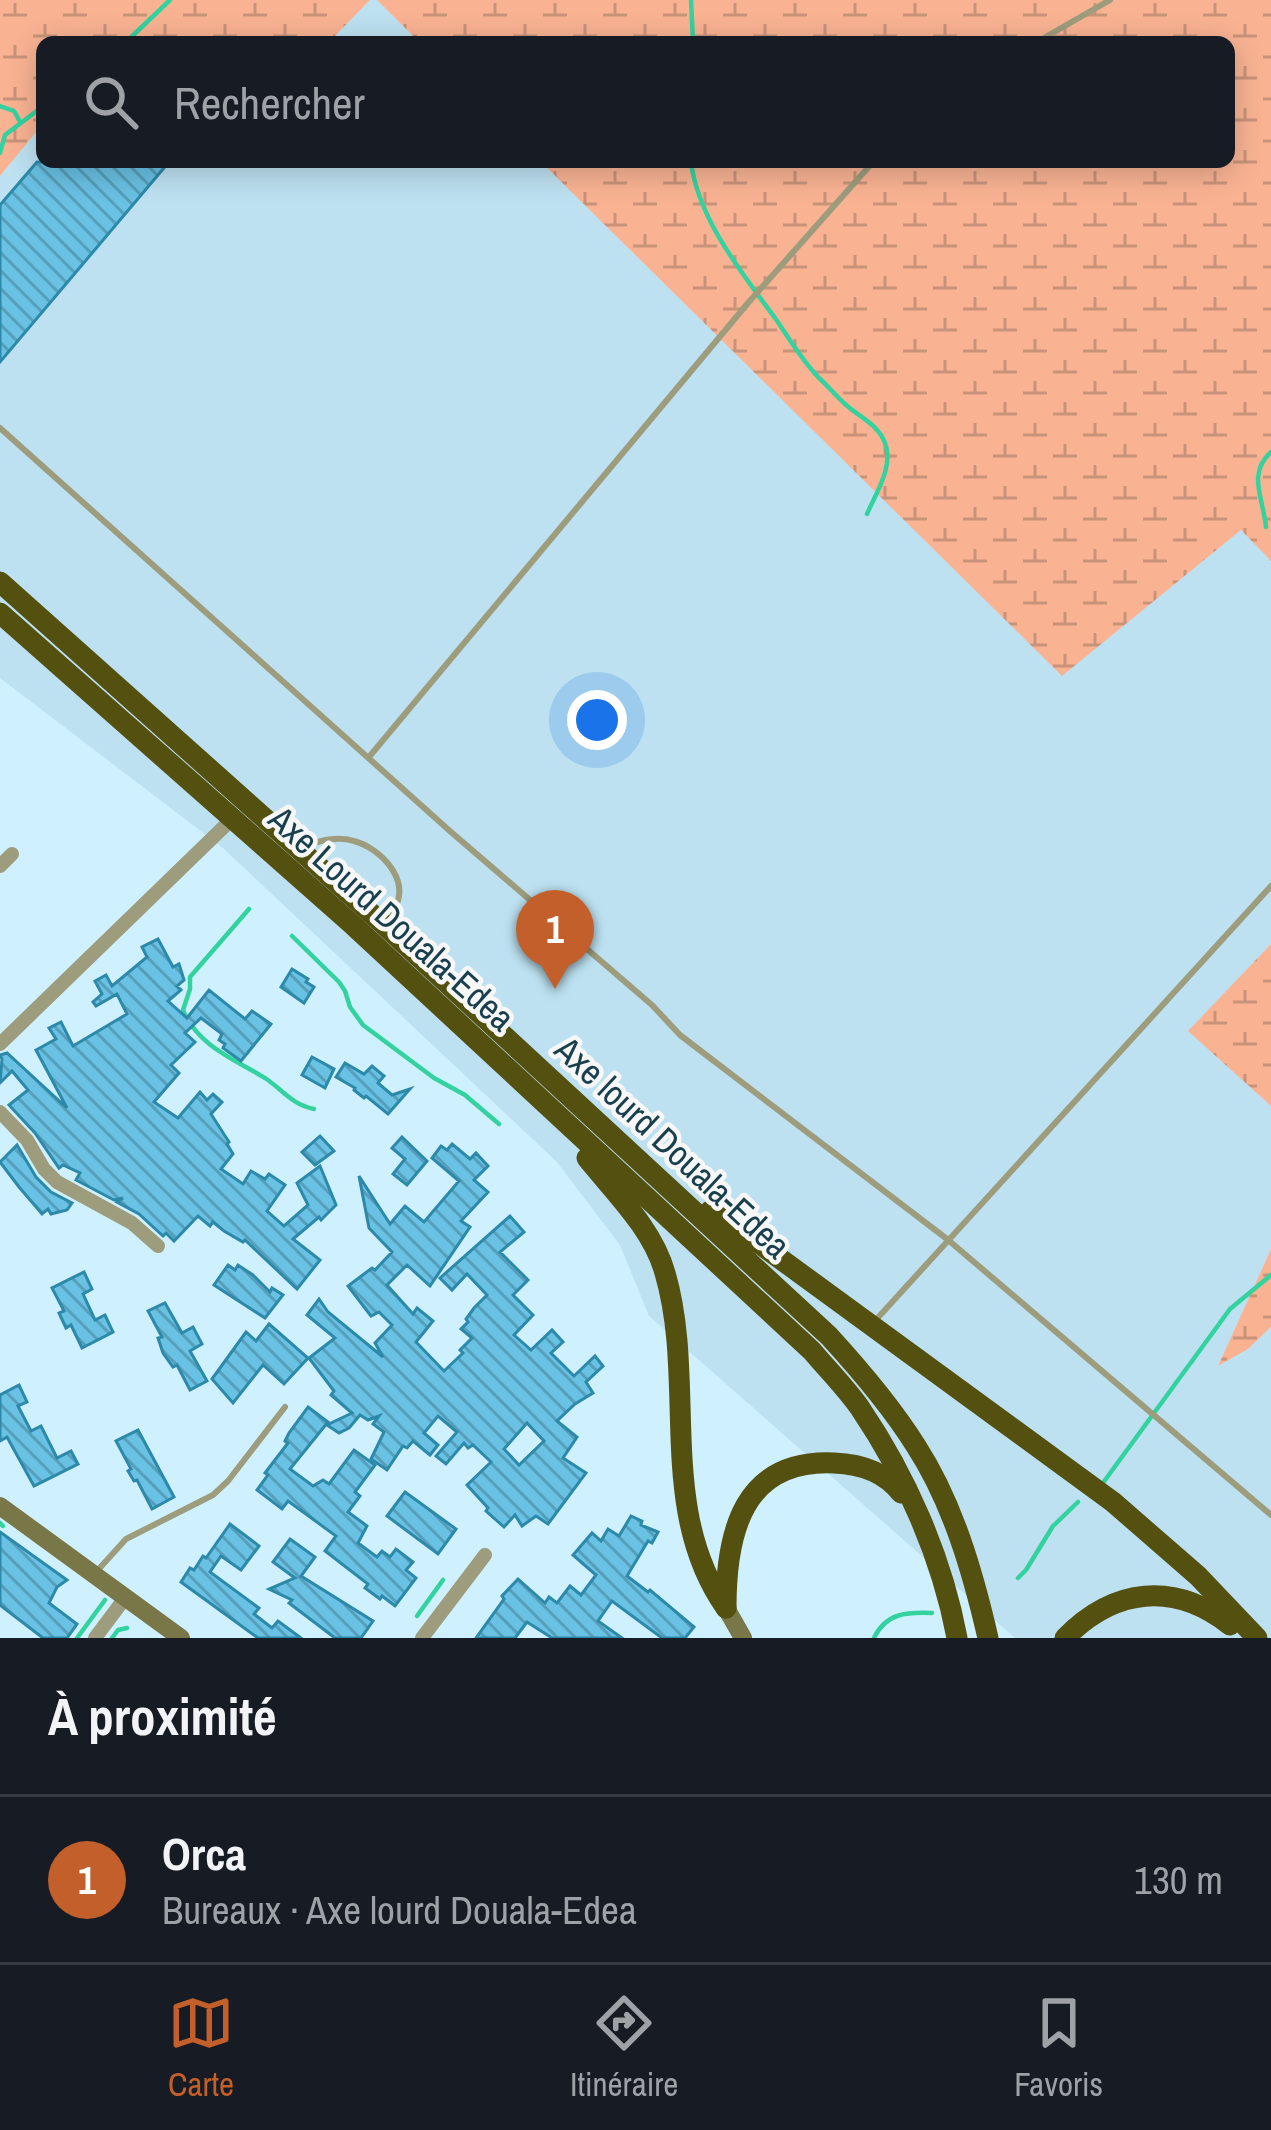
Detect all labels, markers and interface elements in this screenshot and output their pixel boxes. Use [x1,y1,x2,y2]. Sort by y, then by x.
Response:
search box [36,36,1235,168]
icon: search [78,69,144,135]
text: Rechercher [174,72,365,133]
your location [567,690,627,750]
street label: Axe Lourd Douala-Edea [258,794,525,1041]
pin: 1 [516,890,594,989]
street label: Axe lourd Douala-Edea [544,1025,801,1269]
text: À proximité [48,1682,277,1751]
text: Orca [162,1823,246,1884]
text: 1 [78,1854,96,1906]
text: 130 m [1134,1854,1223,1906]
text: Bureaux · Axe lourd Douala-Edea [162,1884,637,1936]
tab: Carte [168,1990,234,2106]
tab: Itinéraire [570,1990,678,2106]
tab: Favoris [1014,1990,1103,2106]

